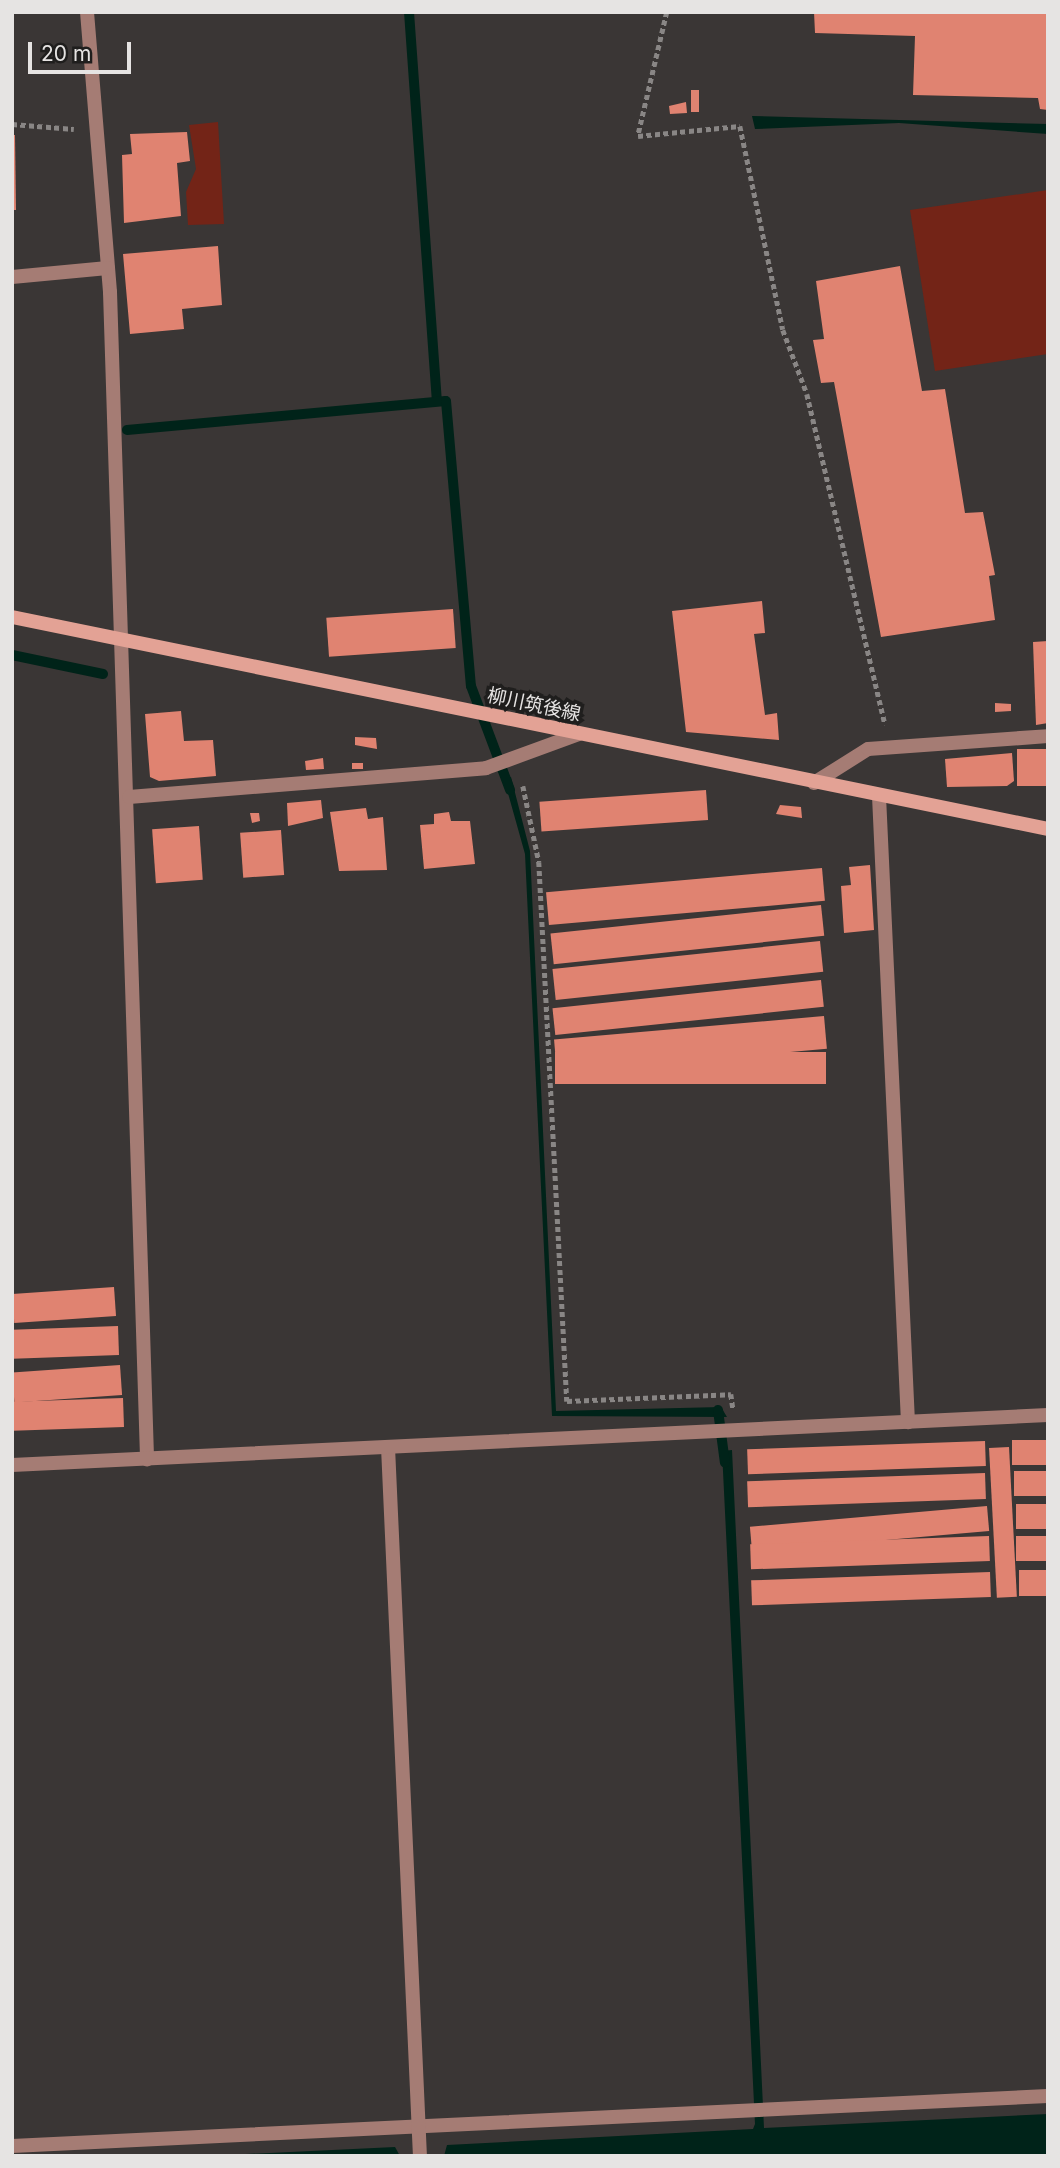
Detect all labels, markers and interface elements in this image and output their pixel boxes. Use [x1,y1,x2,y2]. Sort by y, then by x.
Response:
scale bar [32,28,135,72]
text: 20 m [41,41,91,66]
street label: 柳川筑後線 [485,684,583,726]

